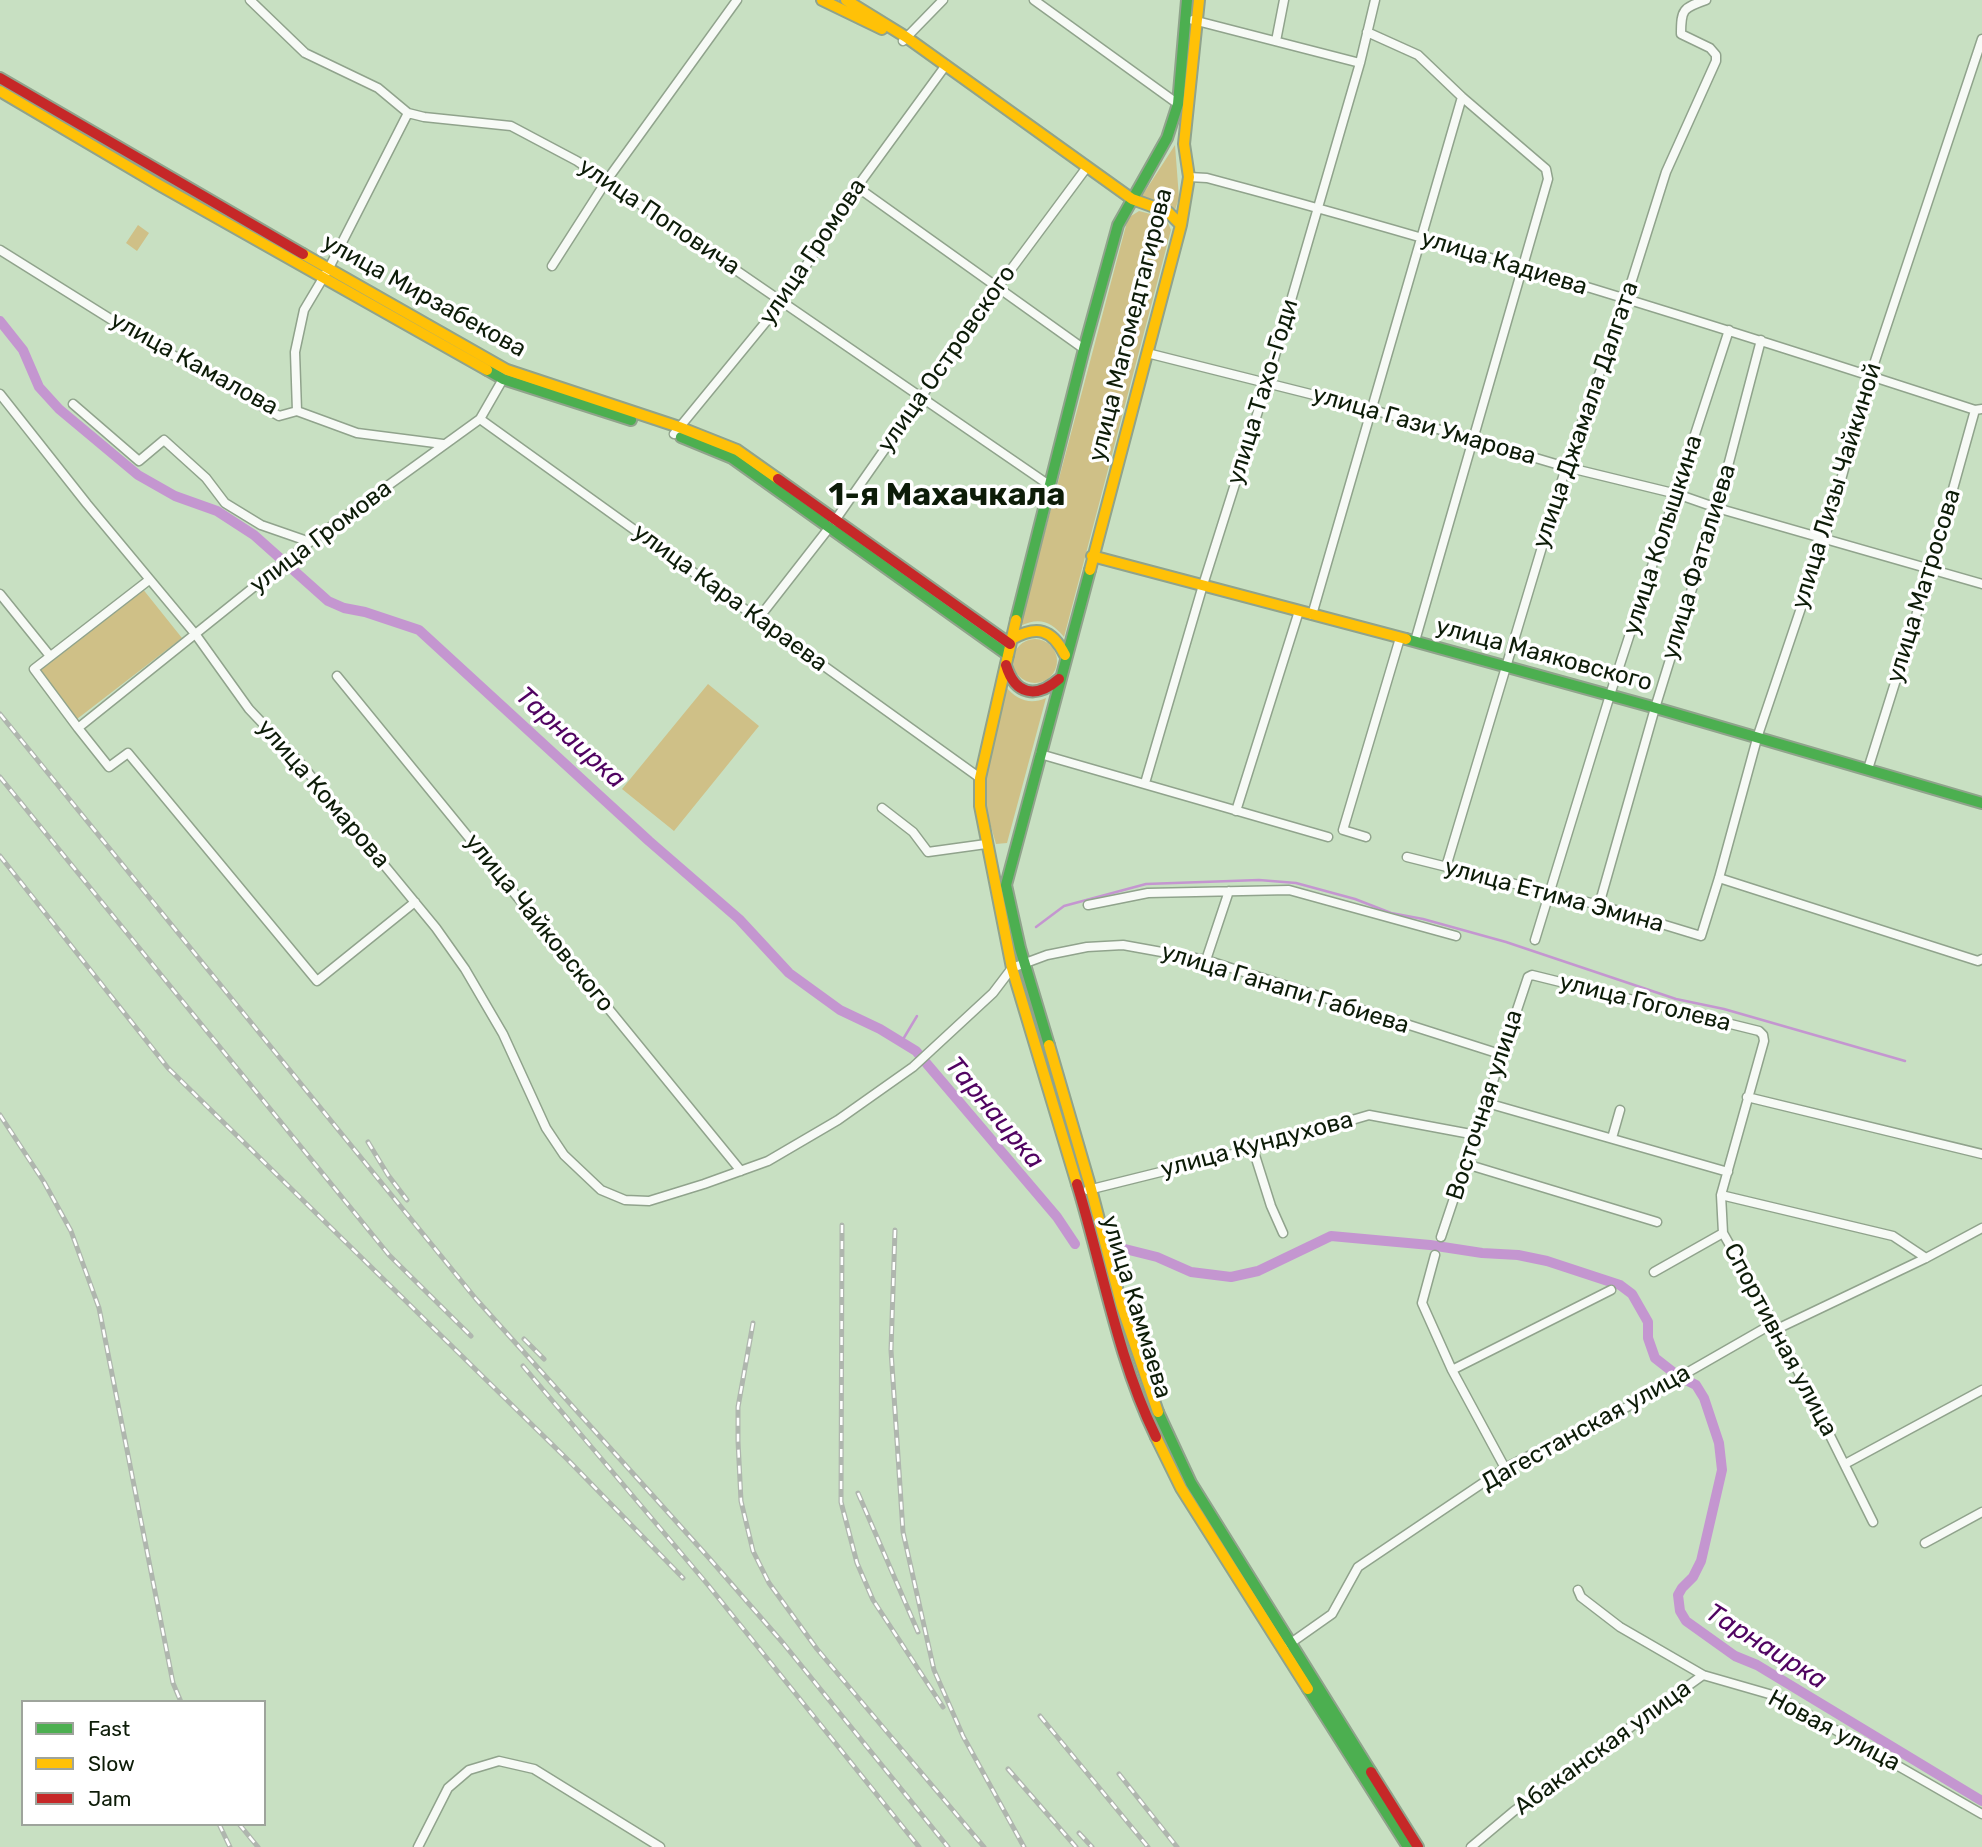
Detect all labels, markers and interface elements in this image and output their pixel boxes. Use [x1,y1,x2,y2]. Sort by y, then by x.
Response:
street label: улица Поповича [573,152,745,282]
street label: улица Громова [753,173,873,331]
street label: улица Магомедтагирова [1083,185,1179,465]
street label: улица Кадиева [1417,224,1591,302]
street label: улица Мирзабекова [317,228,531,364]
street label: улица Островского [872,260,1022,458]
street label: улица Джамала Далгата [1527,278,1645,552]
street label: улица Тахо-Годи [1221,296,1305,488]
street label: улица Камалова [105,306,283,422]
street label: улица Лизы Чайкиной [1786,360,1888,612]
street label: улица Гази Умарова [1309,380,1539,472]
street label: улица Колышкина [1617,432,1709,638]
street label: улица Фаталиева [1656,461,1742,663]
street label: улица Громова [244,474,398,600]
district label: 1-я Махачкала [829,477,1065,515]
street label: улица Матросова [1881,486,1967,686]
street label: улица Кара Караева [627,518,833,678]
street label: улица Маяковского [1433,612,1655,698]
water label: Тарнаирка [509,681,631,795]
street label: улица Комарова [251,714,395,874]
street label: улица Чайковского [458,828,620,1018]
street label: улица Етима Эмина [1441,853,1667,939]
street label: улица Ганапи Габиева [1158,938,1412,1040]
street label: улица Гоголева [1556,968,1734,1038]
street label: Восточная улица [1441,1006,1529,1204]
water label: Тарнаирка [938,1051,1050,1175]
street label: улица Кундухова [1158,1105,1356,1185]
street label: улица Каммаева [1095,1212,1177,1402]
street label: Спортивная улица [1717,1239,1843,1441]
street label: Дагестанская улица [1476,1359,1696,1497]
water label: Тарнаирка [1700,1598,1832,1696]
street label: Абаканская улица [1509,1674,1697,1822]
street label: Новая улица [1763,1684,1905,1778]
legend [21,1700,266,1826]
text: Fast [88,1716,130,1741]
text: Slow [88,1751,135,1776]
text: Jam [88,1786,132,1811]

